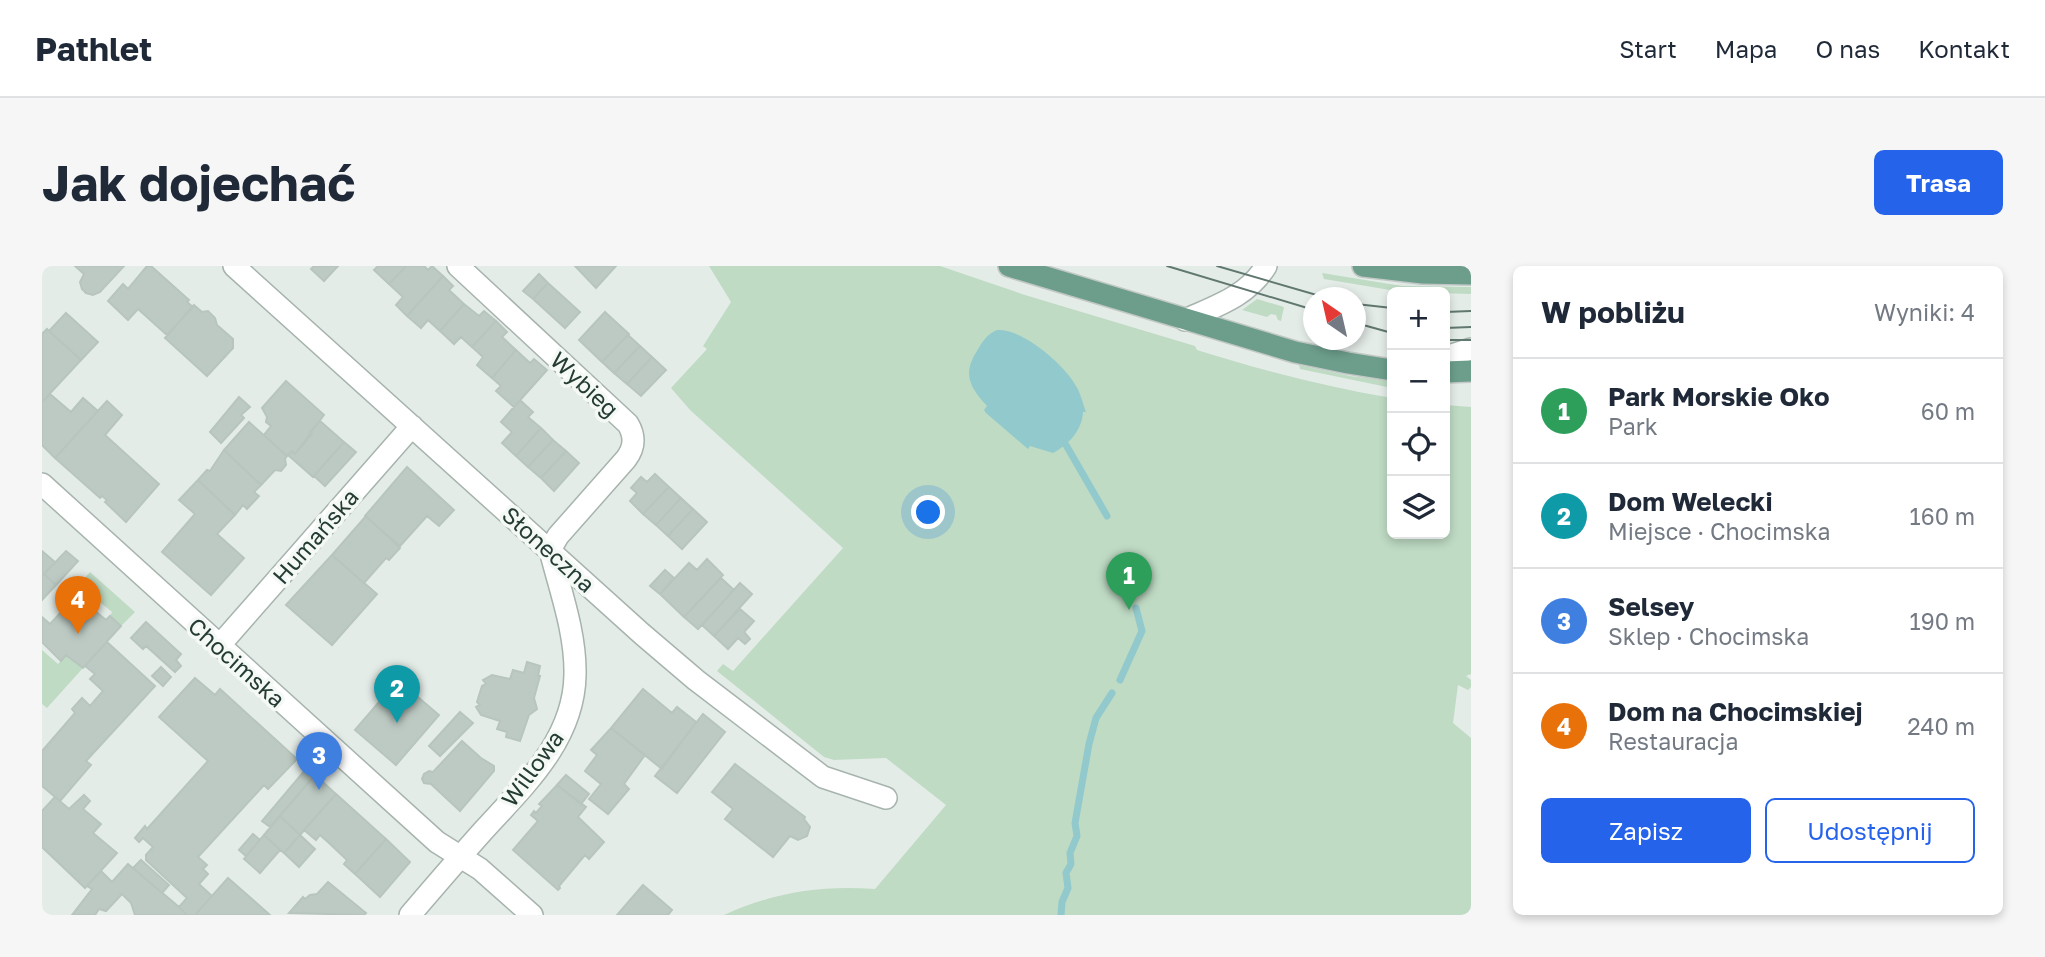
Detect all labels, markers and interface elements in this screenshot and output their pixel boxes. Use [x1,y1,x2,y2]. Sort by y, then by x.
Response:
text: Pathlet [35,29,152,68]
text: Start [1619,34,1677,63]
text: Mapa [1715,34,1777,63]
text: O nas [1815,34,1880,63]
text: Kontakt [1918,34,2010,63]
button: Trasa [1874,150,2003,215]
text: Jak dojechać [42,153,355,212]
north arrow [1303,287,1366,350]
map controls [1387,287,1450,539]
button: + [1387,287,1450,350]
text: W pobliżu [1541,294,1685,330]
text: Wyniki: 4 [1874,298,1975,326]
street label: Wybieg [545,346,625,422]
button: − [1387,350,1450,413]
text: Park Morskie Oko [1608,381,1830,412]
text: 1 [1558,397,1570,425]
text: 60 m [1921,397,1975,425]
text: Park [1608,412,1658,440]
button: locate [1387,413,1450,476]
button: layers [1387,476,1450,539]
street label: Humańska [266,483,364,589]
text: Dom Welecki [1608,486,1773,517]
your location [911,495,945,529]
street label: Słoneczna [497,500,601,598]
text: 2 [1557,502,1571,530]
text: 160 m [1910,502,1975,530]
text: Miejsce · Chocimska [1608,517,1831,545]
pin: 1 [1106,552,1152,610]
pin: 4 [55,576,101,634]
text: Selsey [1608,591,1694,622]
text: 3 [1557,607,1571,635]
text: 190 m [1910,607,1975,635]
street label: Chocimska [183,611,291,713]
text: Sklep · Chocimska [1608,622,1809,650]
pin: 2 [374,665,420,723]
text: Dom na Chocimskiej [1608,696,1863,727]
text: 4 [1557,712,1571,740]
text: 240 m [1907,712,1975,740]
street label: Willowa [495,724,569,812]
text: Restauracja [1608,727,1738,755]
pin: 3 [296,732,342,790]
button: Zapisz [1541,798,1751,863]
button: Udostępnij [1765,798,1975,863]

